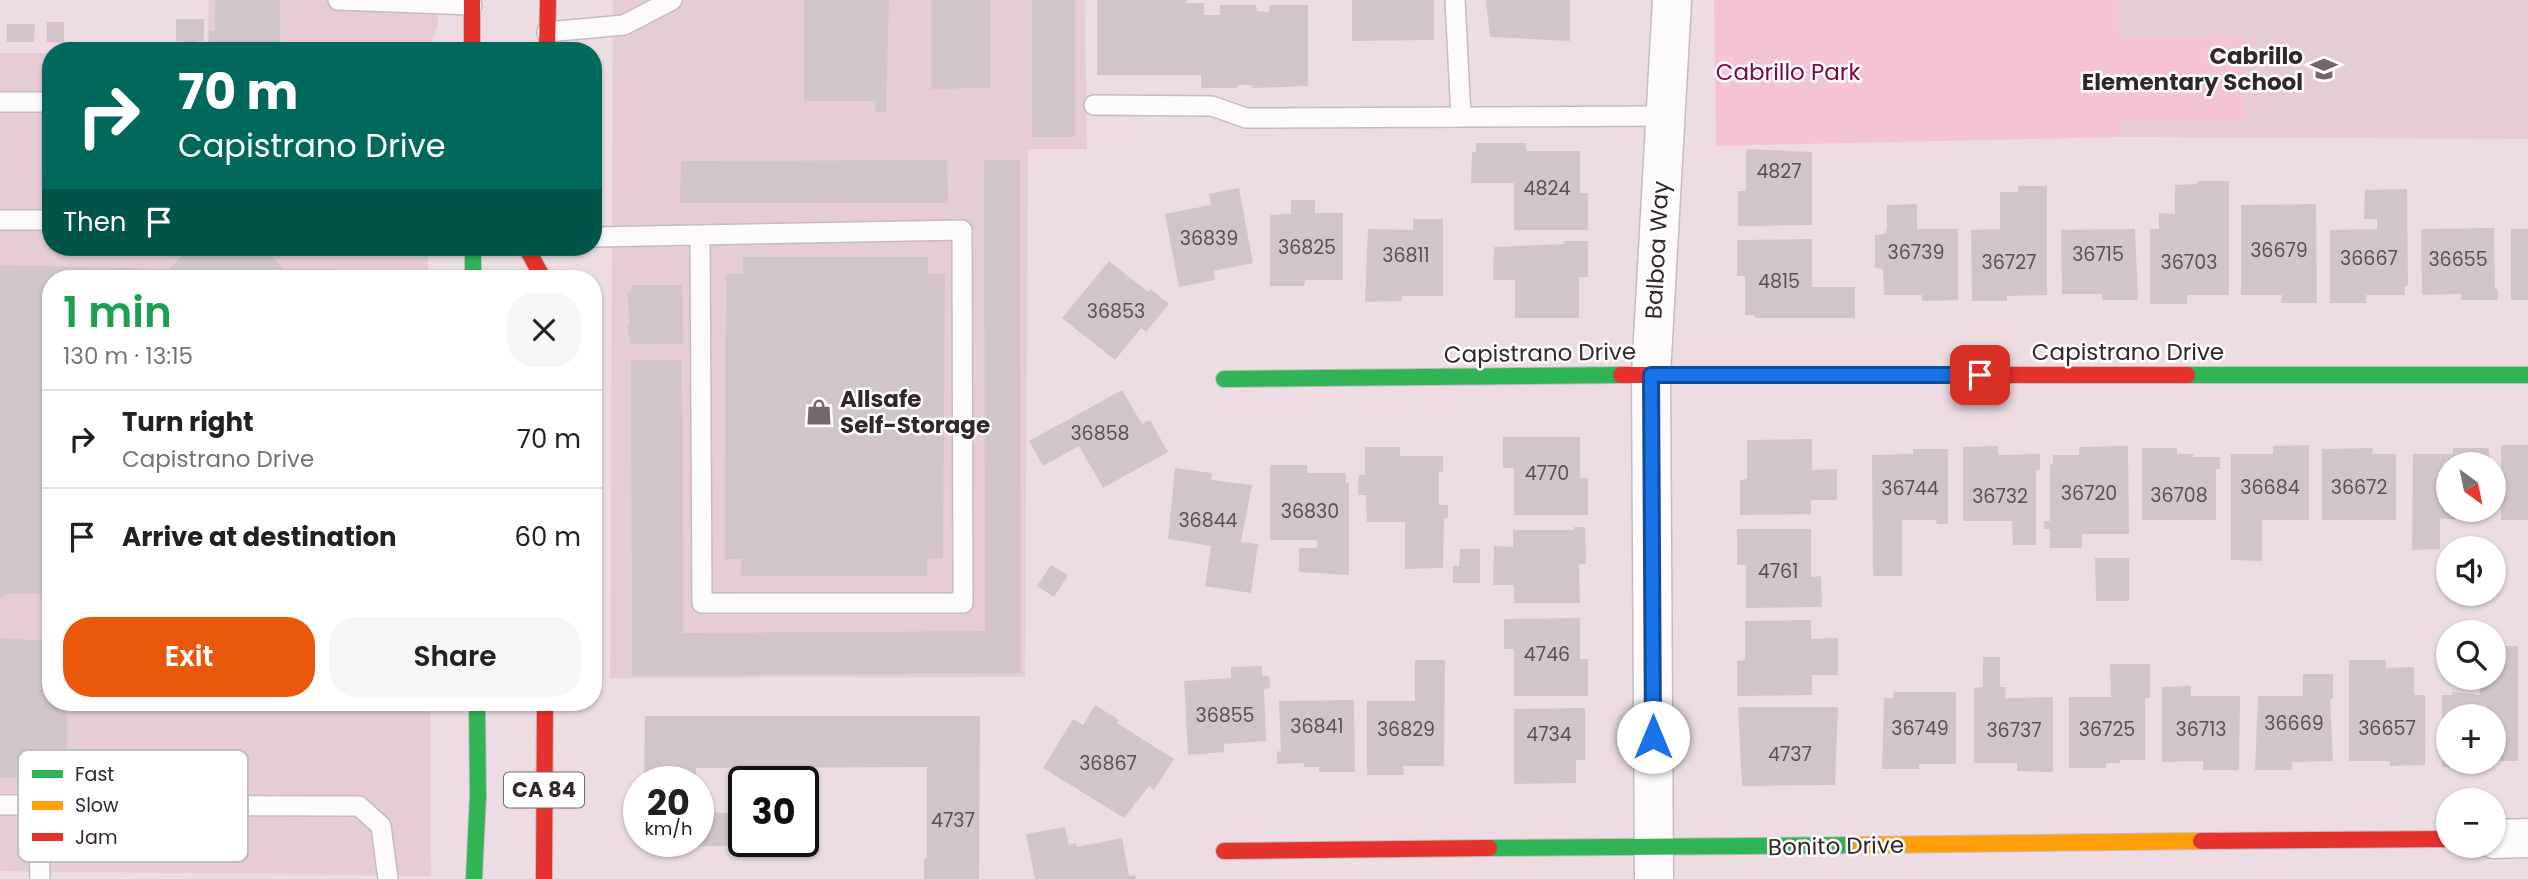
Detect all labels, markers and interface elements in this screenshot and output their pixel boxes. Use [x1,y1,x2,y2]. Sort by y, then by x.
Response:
place label: Cabrillo Elementary School [2082,40,2303,98]
school or university icon: Cabrillo Elementary School [2309,54,2339,84]
park label: Cabrillo Park [1716,56,1860,88]
text: 70 m [178,58,298,126]
icon: right [63,70,154,161]
text: Capistrano Drive [178,123,446,168]
house number: 4827 [1756,158,1802,185]
house number: 4824 [1524,175,1570,202]
street label: Balboa Way [1637,180,1677,320]
icon: arrive [140,203,178,241]
text: Then [63,204,126,240]
house number: 36839 [1180,225,1238,252]
house number: 36825 [1278,234,1336,261]
house number: 36679 [2250,237,2308,264]
house number: 36739 [1888,239,1944,266]
house number: 36715 [2072,241,2124,268]
house number: 36811 [1382,242,1430,269]
house number: 36667 [2340,245,2398,272]
house number: 36655 [2428,246,2488,273]
house number: 36727 [1982,249,2036,276]
house number: 36703 [2161,249,2217,276]
house number: 4815 [1758,268,1800,295]
text: 1 min [63,283,172,342]
button: close [507,293,581,367]
house number: 36853 [1087,298,1145,325]
street label: Capistrano Drive [1444,335,1636,371]
street label: Capistrano Drive [2032,336,2224,368]
text: 130 m · 13:15 [63,340,193,372]
pin [1950,345,2010,405]
icon: arrive [1961,356,1999,394]
place label: Allsafe Self-Storage [840,383,990,441]
shop icon: Allsafe Self-Storage [804,397,834,427]
text: Turn right [122,404,254,440]
icon: right [63,420,101,458]
house number: 36858 [1070,420,1130,447]
text: 70 m [517,421,581,457]
text: Capistrano Drive [122,443,314,475]
north arrow [2436,452,2506,522]
map controls [2436,452,2506,858]
house number: 4770 [1525,460,1569,487]
house number: 36684 [2240,474,2300,501]
house number: 36672 [2331,474,2387,501]
house number: 36744 [1881,475,1939,502]
house number: 36720 [2061,480,2117,507]
house number: 36708 [2150,482,2208,509]
house number: 36732 [1972,483,2028,510]
house number: 36830 [1281,498,1339,525]
house number: 36844 [1178,507,1238,534]
icon: arrive [63,518,101,556]
text: Arrive at destination [122,519,397,555]
text: 60 m [514,519,581,555]
button: sound [2436,536,2506,606]
house number: 4761 [1758,558,1798,585]
button: Exit [63,617,315,697]
button: Share [329,617,581,697]
button: search [2436,620,2506,690]
house number: 4746 [1524,641,1570,668]
position arrow [1616,700,1690,774]
house number: 36855 [1195,702,1255,729]
button: + [2436,704,2506,774]
house number: 36669 [2264,710,2324,737]
house number: 36841 [1290,713,1344,740]
house number: 36749 [1891,715,1949,742]
house number: 36657 [2358,715,2416,742]
house number: 36829 [1377,716,1435,743]
house number: 36725 [2079,716,2135,743]
house number: 36713 [2176,716,2226,743]
house number: 36737 [1986,717,2042,744]
house number: 4734 [1526,721,1572,748]
house number: 4737 [1768,741,1812,768]
legend [18,750,248,862]
house number: 36867 [1079,750,1137,777]
text: Fast [75,761,114,788]
speed limit sign: 30 [728,766,819,857]
road number: CA 84 [504,772,584,808]
text: 20 [647,778,690,827]
button: − [2436,788,2506,858]
text: Slow [75,792,119,819]
house number: 4737 [931,807,975,834]
text: km/h [645,816,692,841]
text: Jam [75,824,117,851]
street label: Bonito Drive [1768,829,1904,863]

